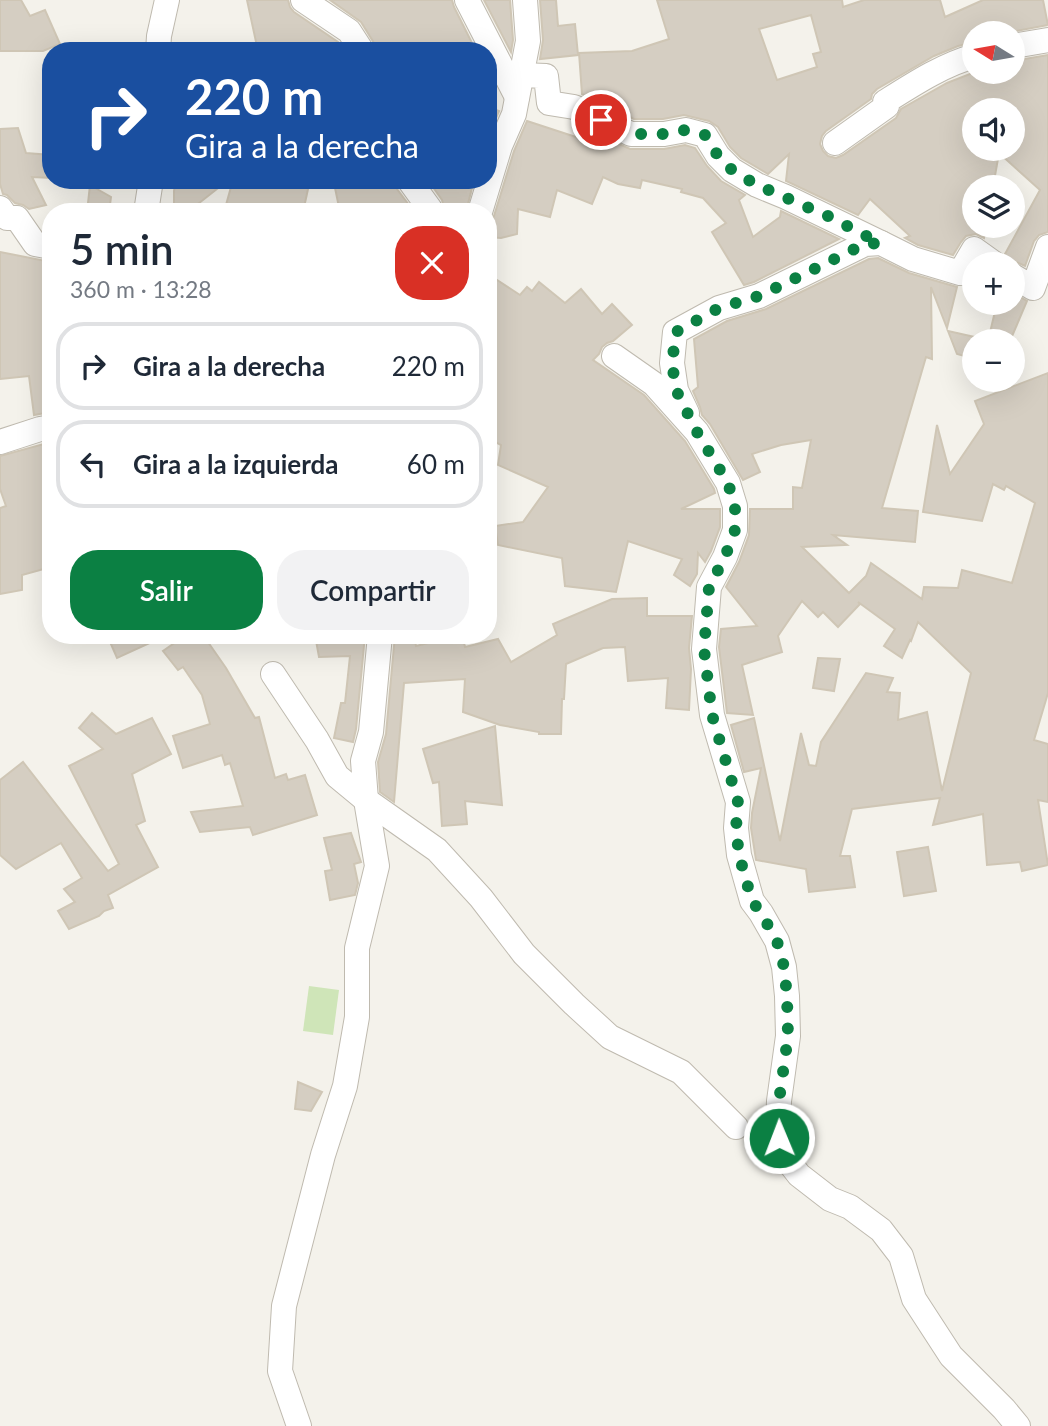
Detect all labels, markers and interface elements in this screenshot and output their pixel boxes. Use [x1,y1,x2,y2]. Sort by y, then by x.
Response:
north arrow [962,21,1026,84]
map controls [962,21,1025,392]
text: 220 m [185,67,323,125]
icon: right [70,70,161,161]
pin [571,90,631,150]
button: sound [962,98,1025,161]
icon: arrive [582,101,620,139]
text: Gira a la derecha [185,126,419,165]
button: layers [962,175,1025,238]
text: 5 min [70,224,174,274]
button: close [395,226,469,300]
button: + [962,252,1025,315]
text: 360 m · 13:28 [70,275,212,303]
button: − [962,329,1025,392]
icon: right [74,347,112,385]
text: Gira a la derecha [133,350,325,382]
text: 220 m [392,350,465,382]
icon: left [74,445,112,483]
text: Gira a la izquierda [133,448,339,480]
text: 60 m [407,448,465,480]
button: Salir [70,550,263,630]
button: Compartir [277,550,469,630]
position arrow [742,1101,816,1175]

